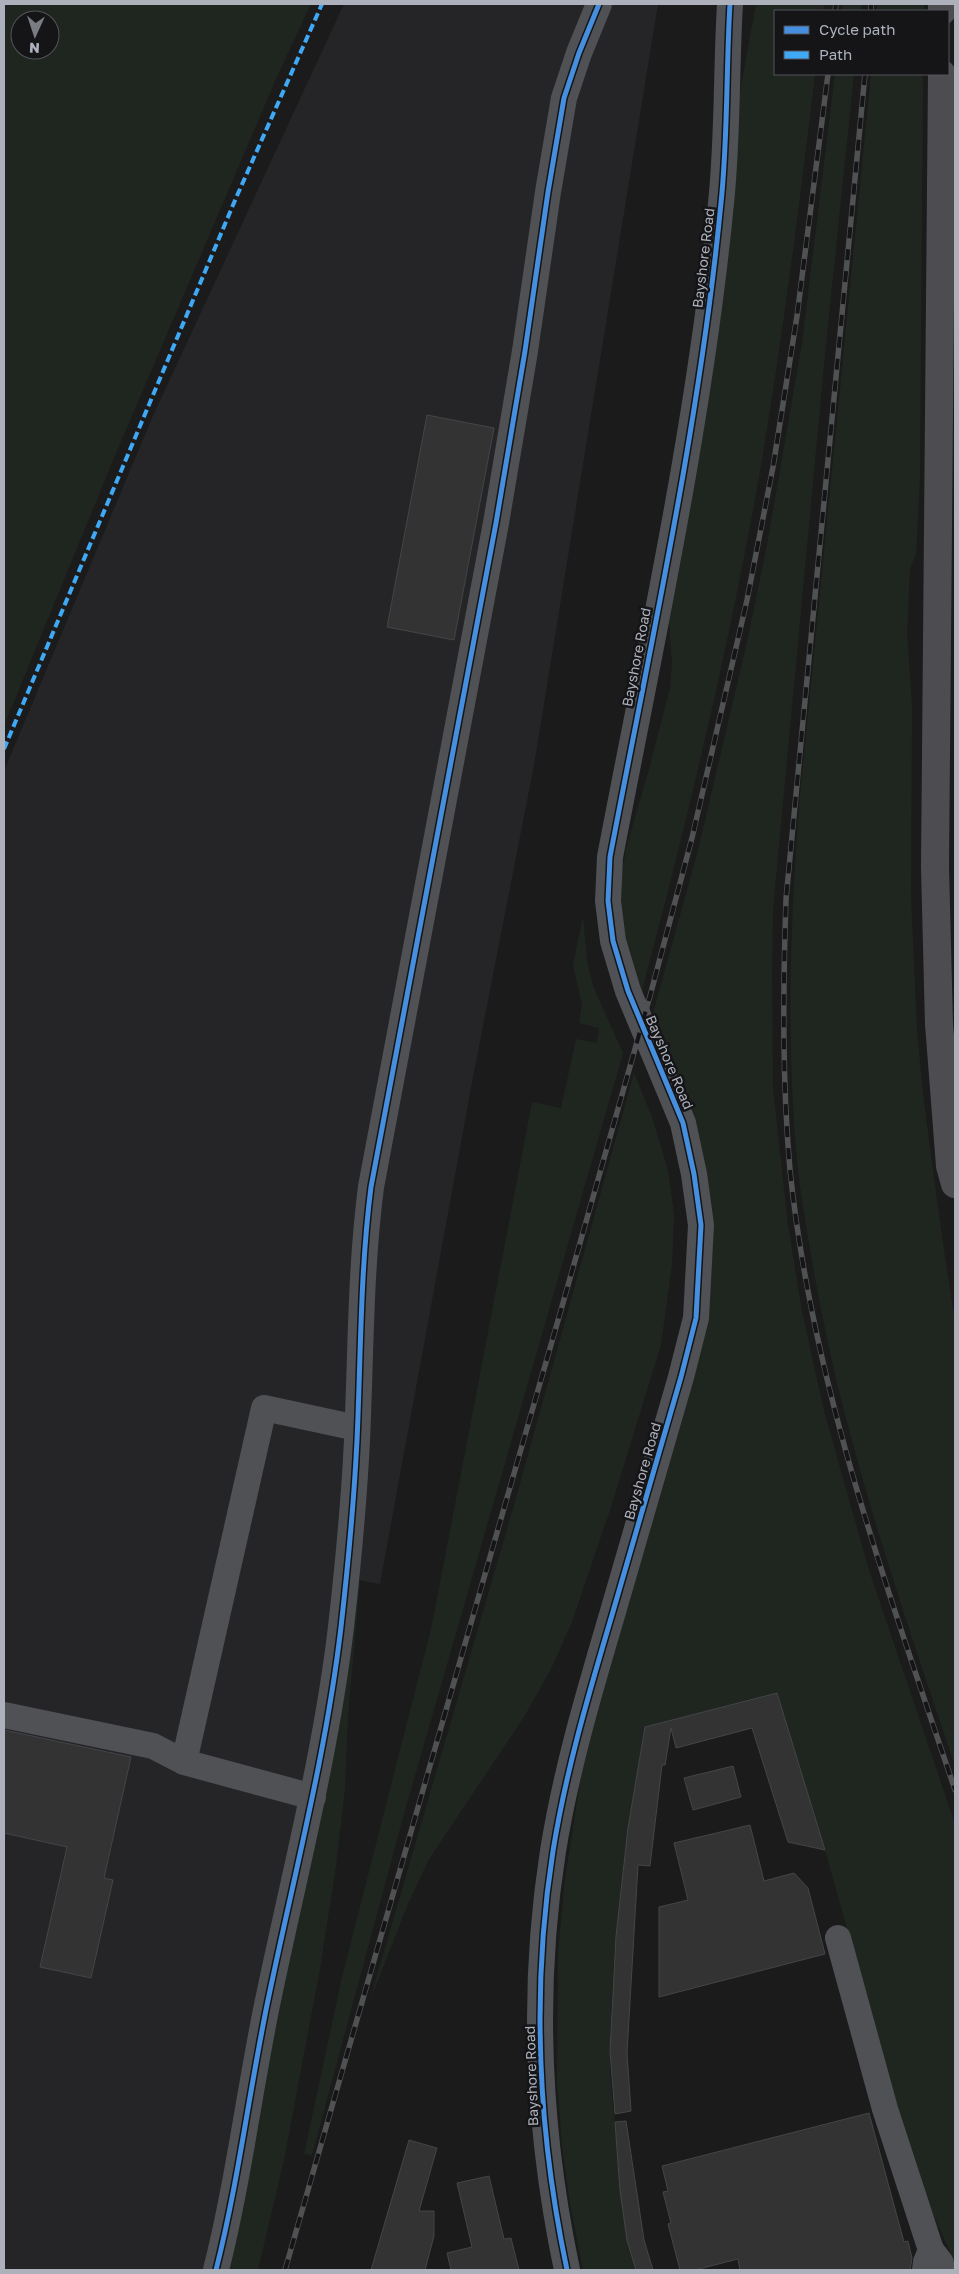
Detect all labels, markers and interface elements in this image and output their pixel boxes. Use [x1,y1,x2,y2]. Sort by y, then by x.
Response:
north arrow [10,10,60,60]
legend [774,10,949,75]
text: Cycle path [819,20,895,38]
text: N [29,40,40,57]
text: Path [819,45,852,63]
street label: Bayshore Road [688,207,718,309]
street label: Bayshore Road [618,606,654,708]
street label: Bayshore Road [643,1012,697,1112]
street label: Bayshore Road [620,1420,664,1522]
street label: Bayshore Road [521,2025,541,2127]

